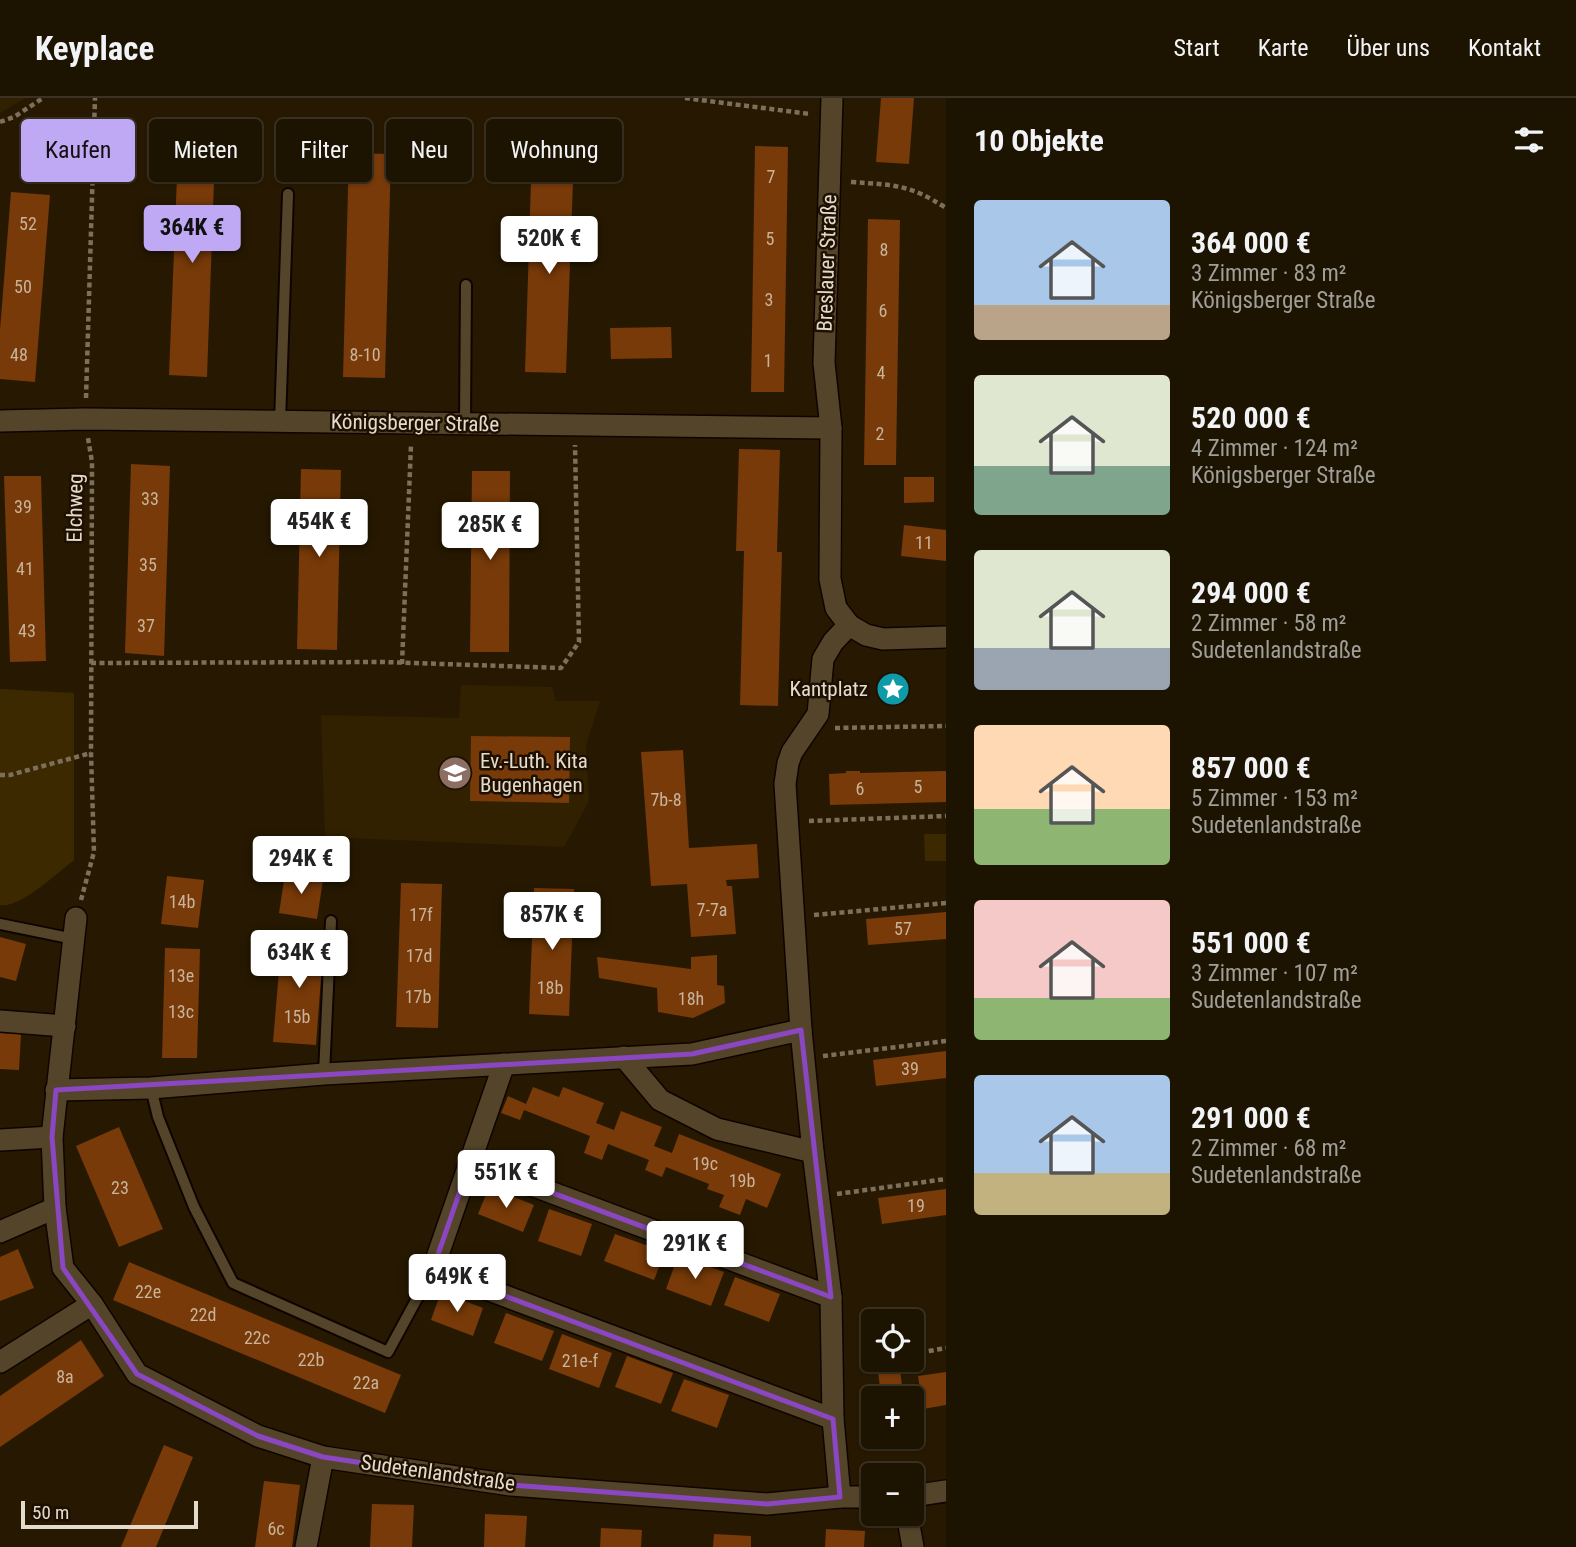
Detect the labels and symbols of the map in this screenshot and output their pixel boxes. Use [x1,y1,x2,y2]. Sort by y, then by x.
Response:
house number: 7 [767,166,776,187]
street label: Breslauer Straße [813,194,841,332]
pin: 364K € [135,206,249,265]
house number: 52 [19,213,37,234]
pin: 520K € [492,216,606,276]
house number: 5 [766,228,775,249]
house number: 8 [880,239,888,260]
house number: 50 [14,276,32,297]
house number: 3 [765,289,773,310]
house number: 6 [879,300,887,321]
house number: 48 [10,344,28,365]
house number: 8-10 [349,344,381,365]
house number: 1 [764,350,772,371]
house number: 4 [877,362,886,383]
street label: Königsberger Straße [331,410,500,436]
house number: 2 [876,423,885,444]
street label: Elchweg [62,473,88,543]
house number: 33 [141,488,159,509]
house number: 39 [14,496,32,517]
pin: 454K € [262,500,376,559]
pin: 285K € [433,503,547,562]
house number: 11 [915,532,933,553]
house number: 35 [139,554,157,575]
house number: 41 [16,558,34,579]
house number: 37 [137,615,155,636]
house number: 43 [18,620,36,641]
place icon: Kantplatz [874,670,912,708]
place label: Kantplatz [789,677,868,701]
place label: Ev.-Luth. Kita Bugenhagen [480,749,588,797]
school or university icon: Ev.-Luth. Kita Bugenhagen [436,754,474,792]
house number: 5 [914,776,923,797]
house number: 6 [856,778,864,799]
house number: 7b-8 [650,789,682,810]
pin: 294K € [244,836,358,896]
house number: 14b [169,891,195,912]
pin: 857K € [495,892,609,952]
house number: 7-7a [697,899,727,920]
house number: 17f [409,904,433,925]
house number: 57 [894,918,912,939]
pin: 634K € [242,930,356,990]
house number: 17d [406,945,432,966]
house number: 13e [168,965,194,986]
house number: 18b [537,977,563,998]
house number: 17b [405,986,431,1007]
house number: 18h [678,988,704,1009]
house number: 13c [168,1001,194,1022]
house number: 15b [284,1006,310,1027]
house number: 39 [901,1058,919,1079]
pin: 551K € [449,1150,563,1210]
house number: 19c [692,1153,718,1174]
house number: 19b [729,1170,755,1191]
house number: 23 [111,1177,129,1198]
house number: 19 [907,1195,925,1216]
pin: 291K € [638,1222,752,1281]
pin: 649K € [400,1254,514,1314]
house number: 22e [135,1281,161,1302]
house number: 22d [190,1304,216,1325]
house number: 22c [244,1327,270,1348]
house number: 22b [298,1349,324,1370]
house number: 21e-f [562,1350,598,1371]
house number: 8a [56,1366,74,1387]
house number: 22a [353,1372,379,1393]
street label: Sudetenlandstraße [359,1450,517,1496]
scale bar [21,1498,198,1530]
house number: 6c [267,1518,285,1539]

